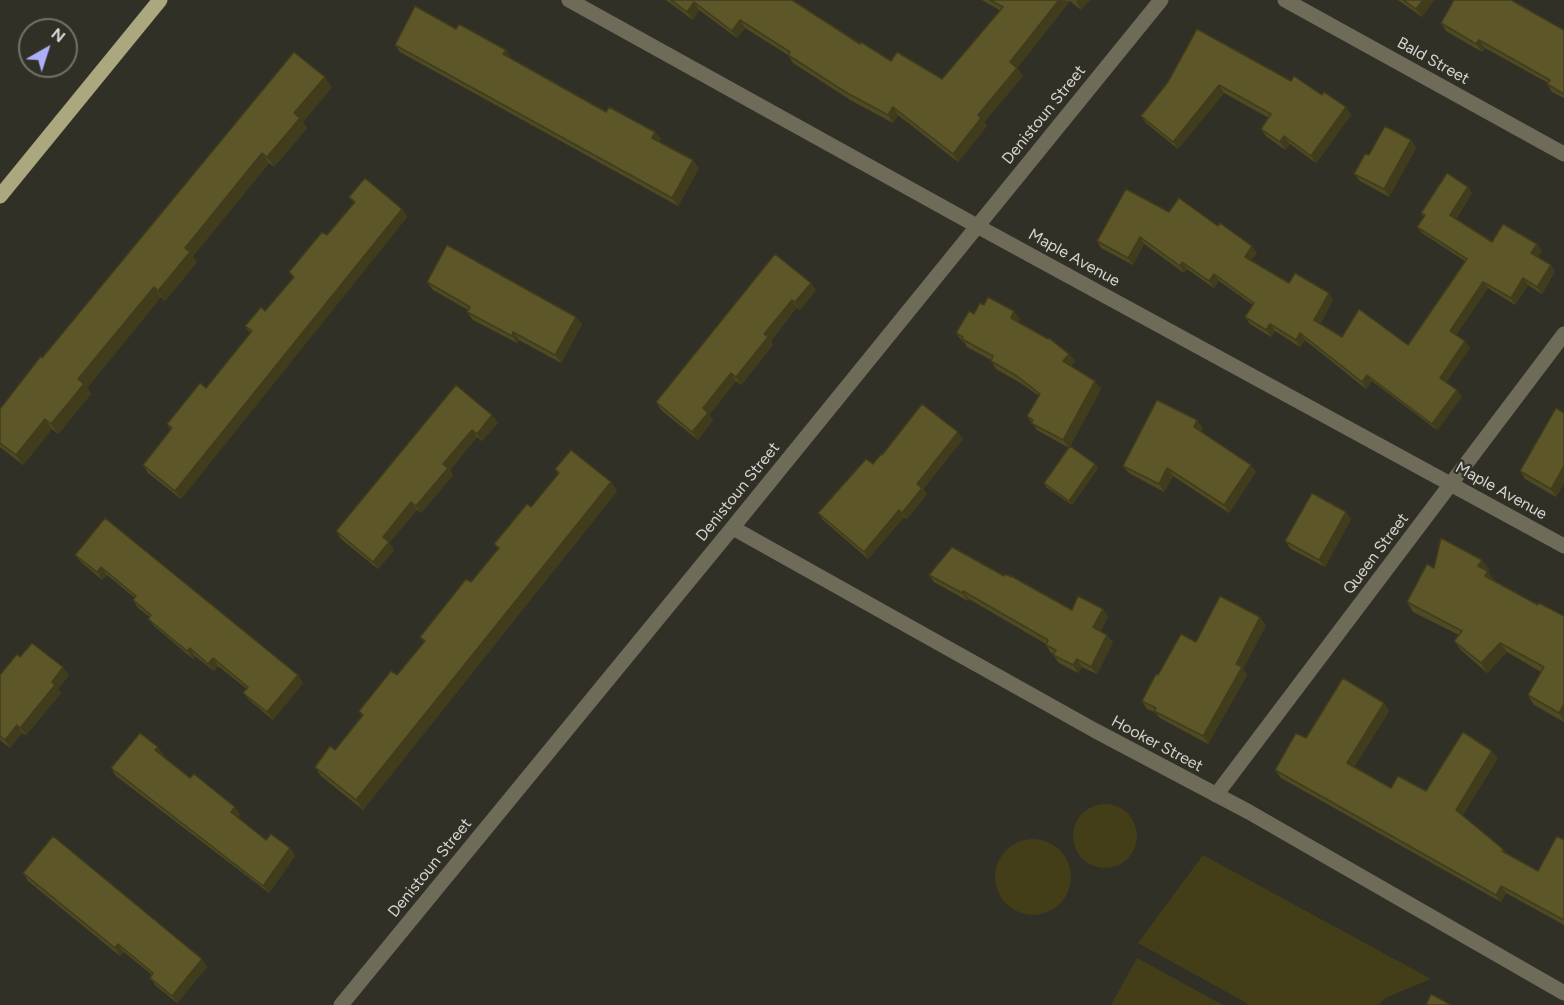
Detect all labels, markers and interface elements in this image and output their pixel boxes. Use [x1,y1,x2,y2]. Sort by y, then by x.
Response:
north arrow [18,18,78,78]
text: N [48,24,69,46]
street label: Bald Street [1394,33,1472,89]
street label: Denistoun Street [998,62,1090,168]
street label: Maple Avenue [1025,225,1123,291]
street label: Denistoun Street [692,439,784,545]
street label: Maple Avenue [1452,458,1550,524]
street label: Queen Street [1339,510,1413,598]
street label: Hooker Street [1108,712,1206,776]
street label: Denistoun Street [384,815,476,921]

